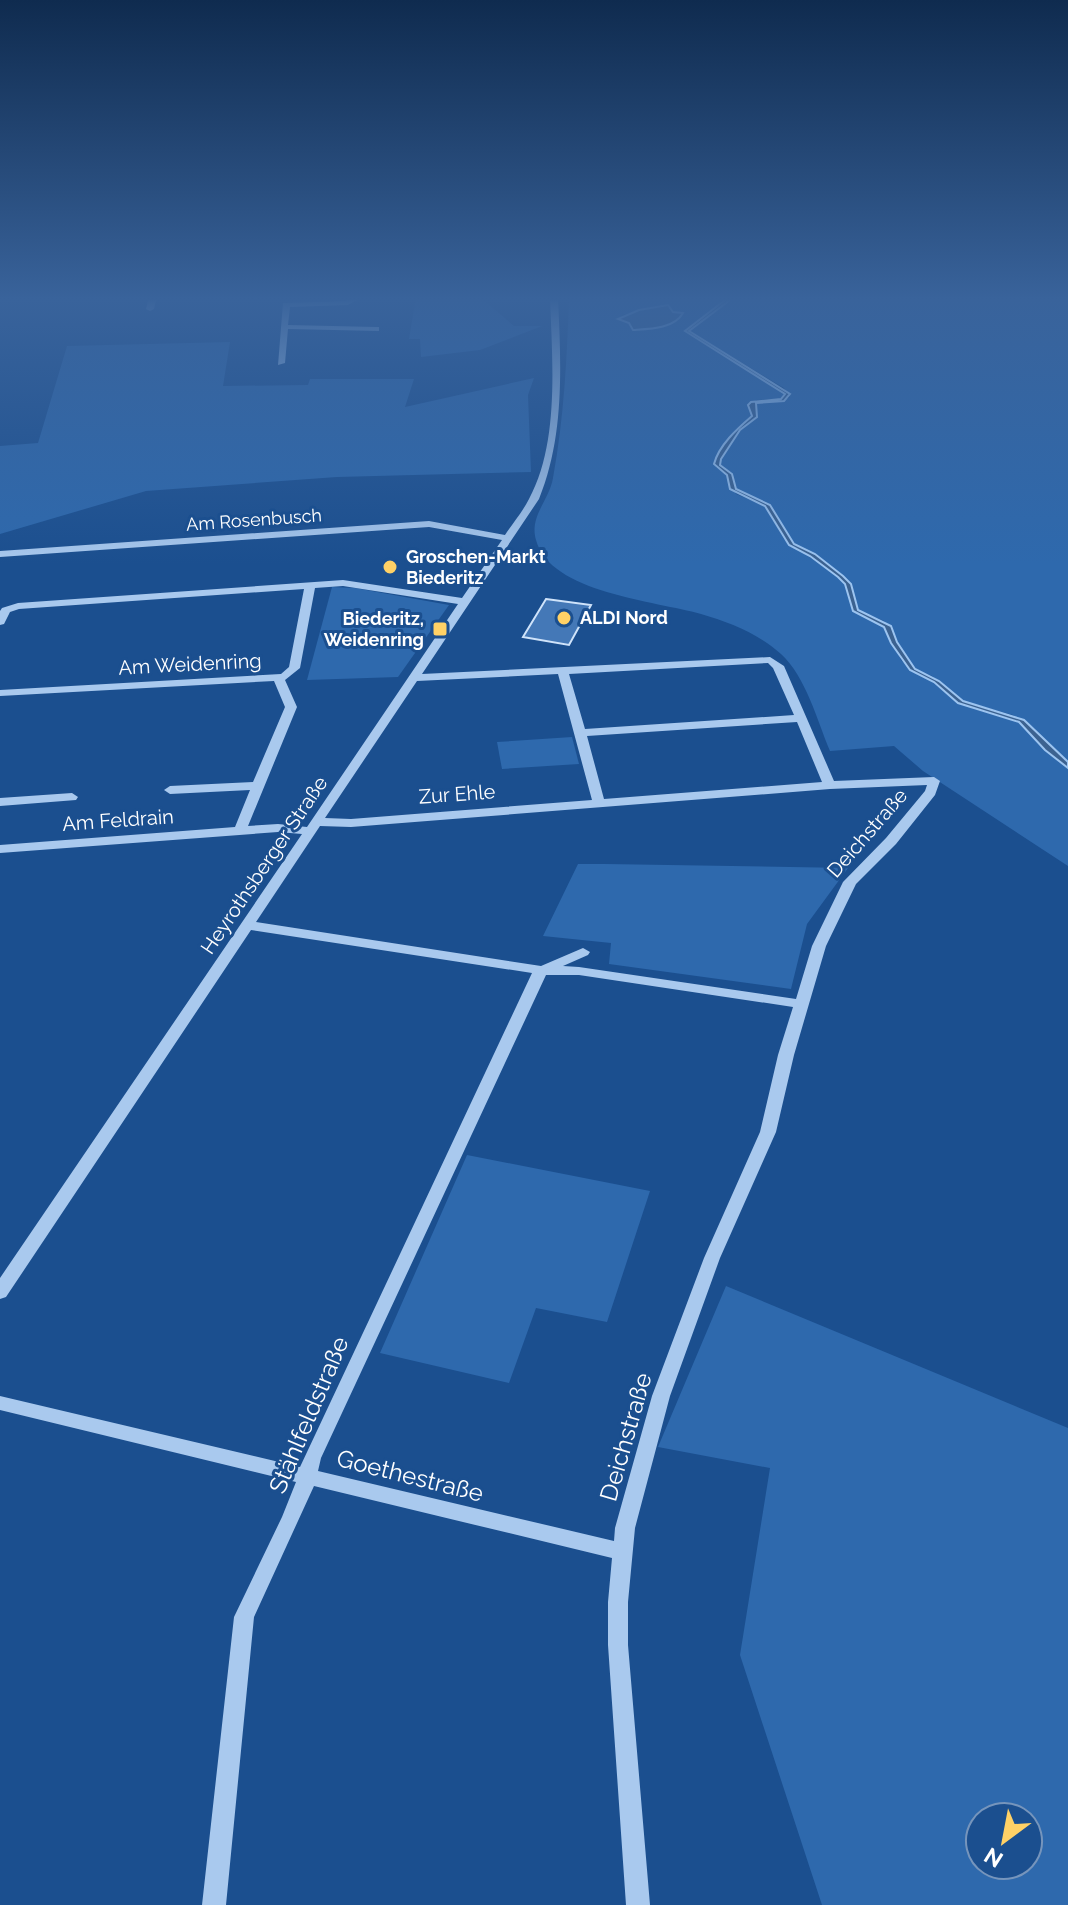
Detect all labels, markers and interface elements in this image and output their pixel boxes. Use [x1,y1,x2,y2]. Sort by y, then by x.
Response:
street label: Am Rosenbusch [185,504,323,535]
place label: Groschen-Markt Biederitz [406,546,546,588]
marker: Groschen-Markt Biederitz [381,558,399,576]
place label: ALDI Nord [580,607,668,628]
place label: Biederitz, Weidenring [324,608,424,650]
marker: ALDI Nord [555,609,573,627]
marker: Biederitz, Weidenring [431,620,449,638]
street label: Am Weidenring [118,648,262,680]
street label: Heyrothsberger Straße [196,771,333,958]
street label: Zur Ehle [418,779,496,809]
street label: Deichstraße [822,783,912,882]
street label: Am Feldrain [61,804,175,836]
street label: Stählfeldstraße [262,1332,355,1498]
street label: Deichstraße [593,1369,658,1504]
street label: Goethestraße [334,1443,486,1508]
north arrow [964,1801,1044,1881]
text: N [979,1842,1007,1873]

